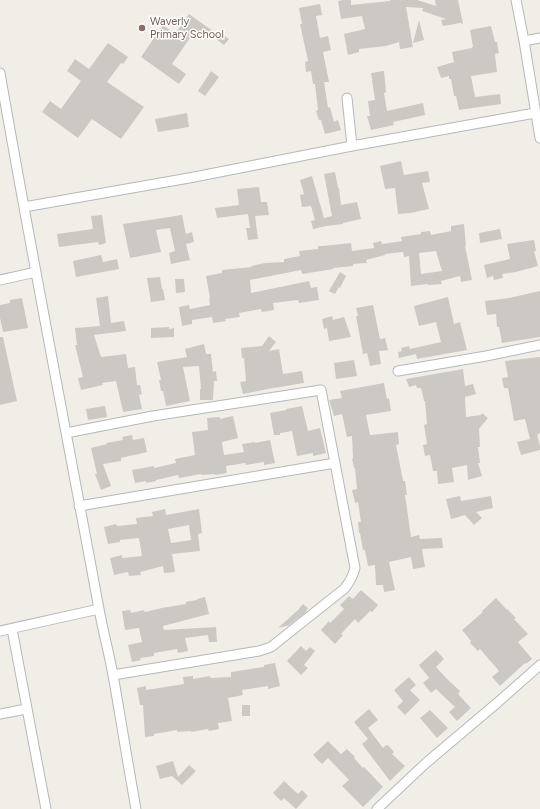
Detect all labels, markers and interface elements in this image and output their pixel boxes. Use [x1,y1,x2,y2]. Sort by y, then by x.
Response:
place label: Waverly Primary School [150,15,224,41]
marker: Waverly Primary School [137,23,147,33]

